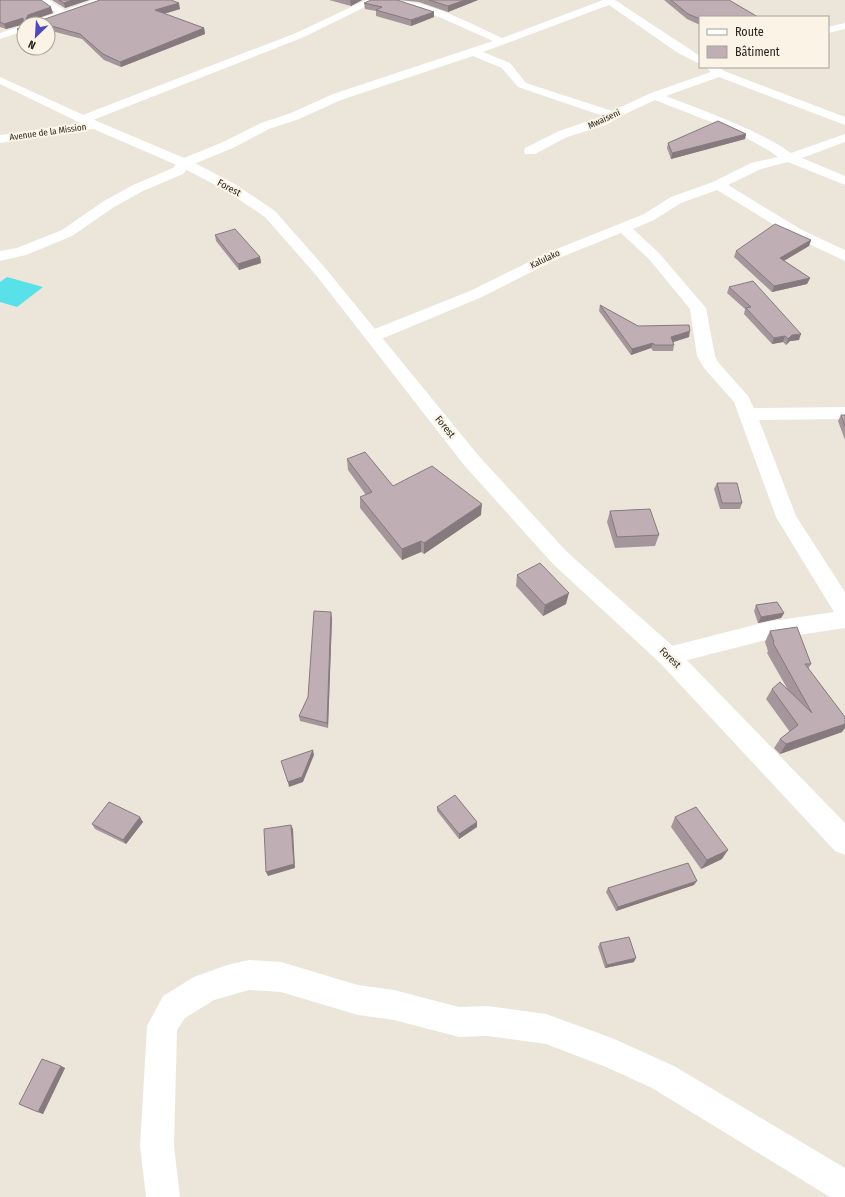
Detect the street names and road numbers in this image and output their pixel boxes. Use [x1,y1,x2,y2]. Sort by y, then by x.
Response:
street label: Mwaiseni [586,107,622,131]
street label: Avenue de la Mission [9,122,87,142]
street label: Forest [215,177,243,200]
street label: Kalulako [529,248,562,270]
street label: Forest [432,414,458,441]
street label: Forest [657,645,684,671]

